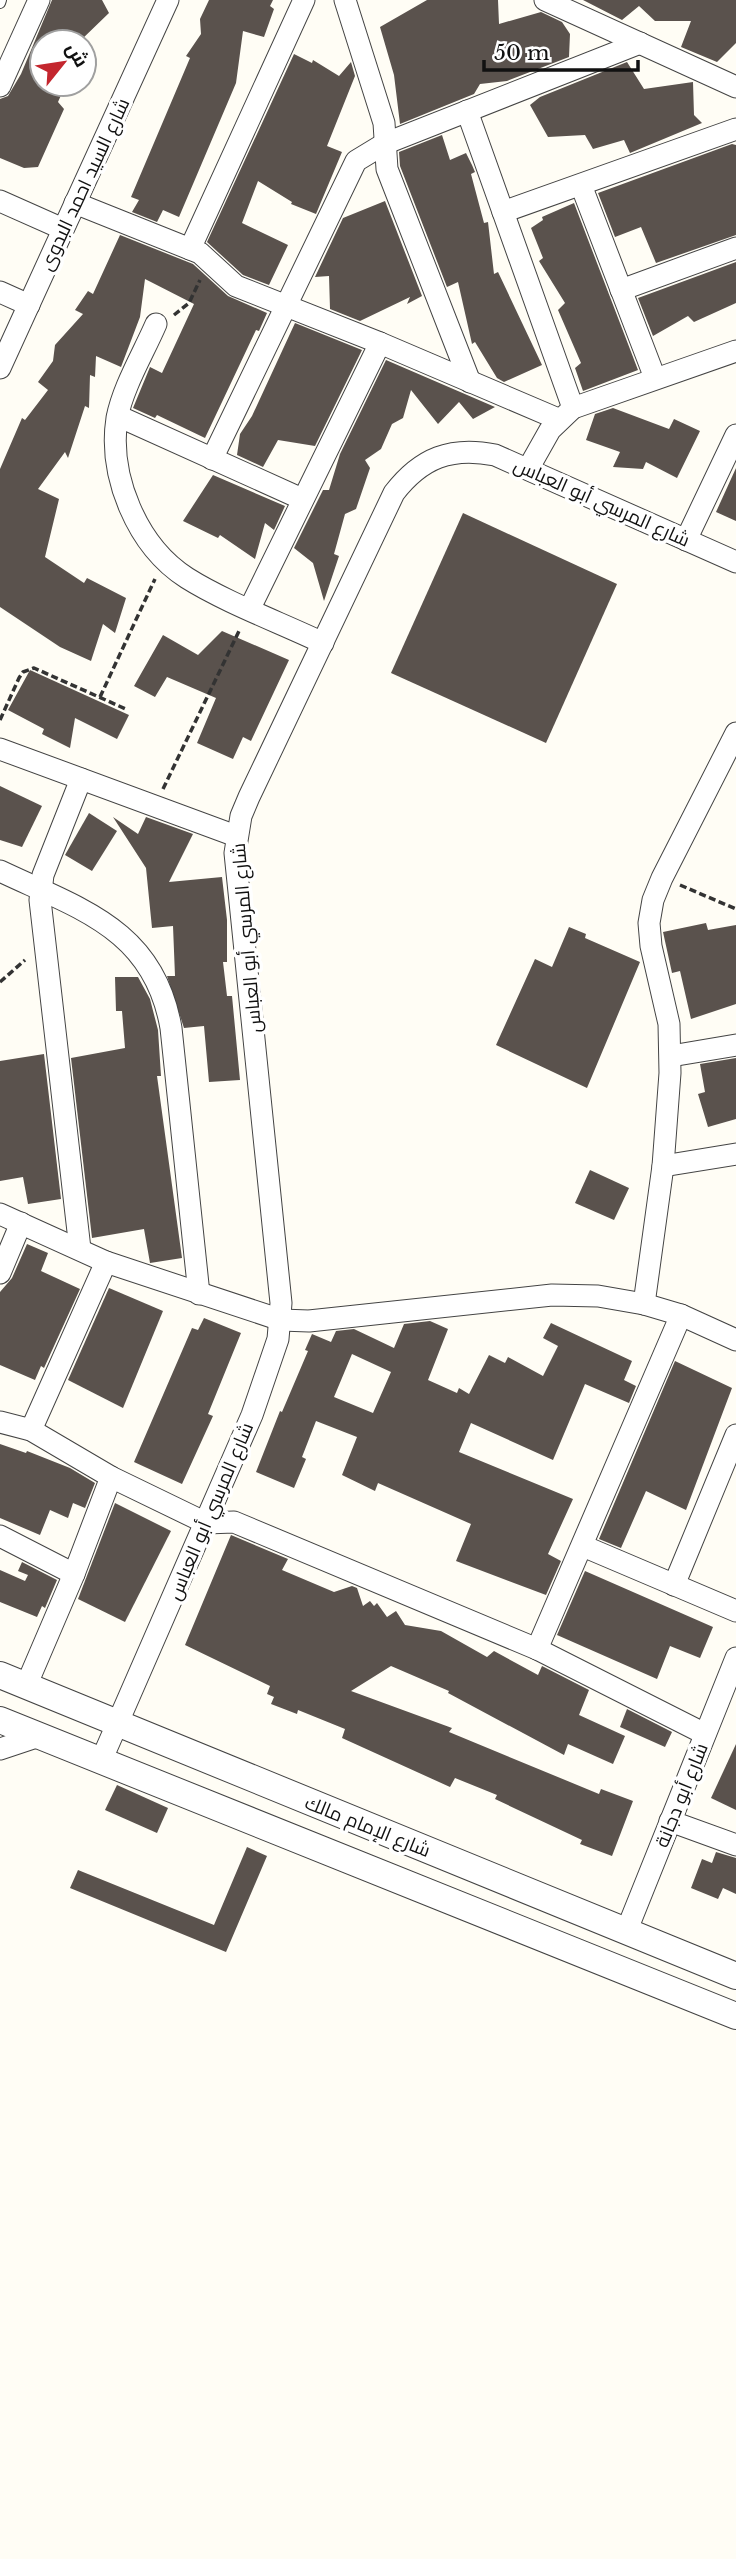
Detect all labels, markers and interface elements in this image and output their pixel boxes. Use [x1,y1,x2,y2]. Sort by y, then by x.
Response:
north arrow [28,28,98,98]
scale bar [484,28,638,72]
text: ش [61,38,93,71]
text: 50 m [494,40,550,66]
street label: شارع السيد احمد البدوى [34,94,136,275]
street label: شارع المرسي أبو العباس [509,453,693,554]
street label: شارع المرسي أبو العباس [227,842,269,1034]
street label: شارع المرسي أبو العباس [163,1419,261,1605]
street label: شارع أبو دجانة [650,1740,715,1851]
street label: شارع الإمام مالك [301,1791,434,1864]

